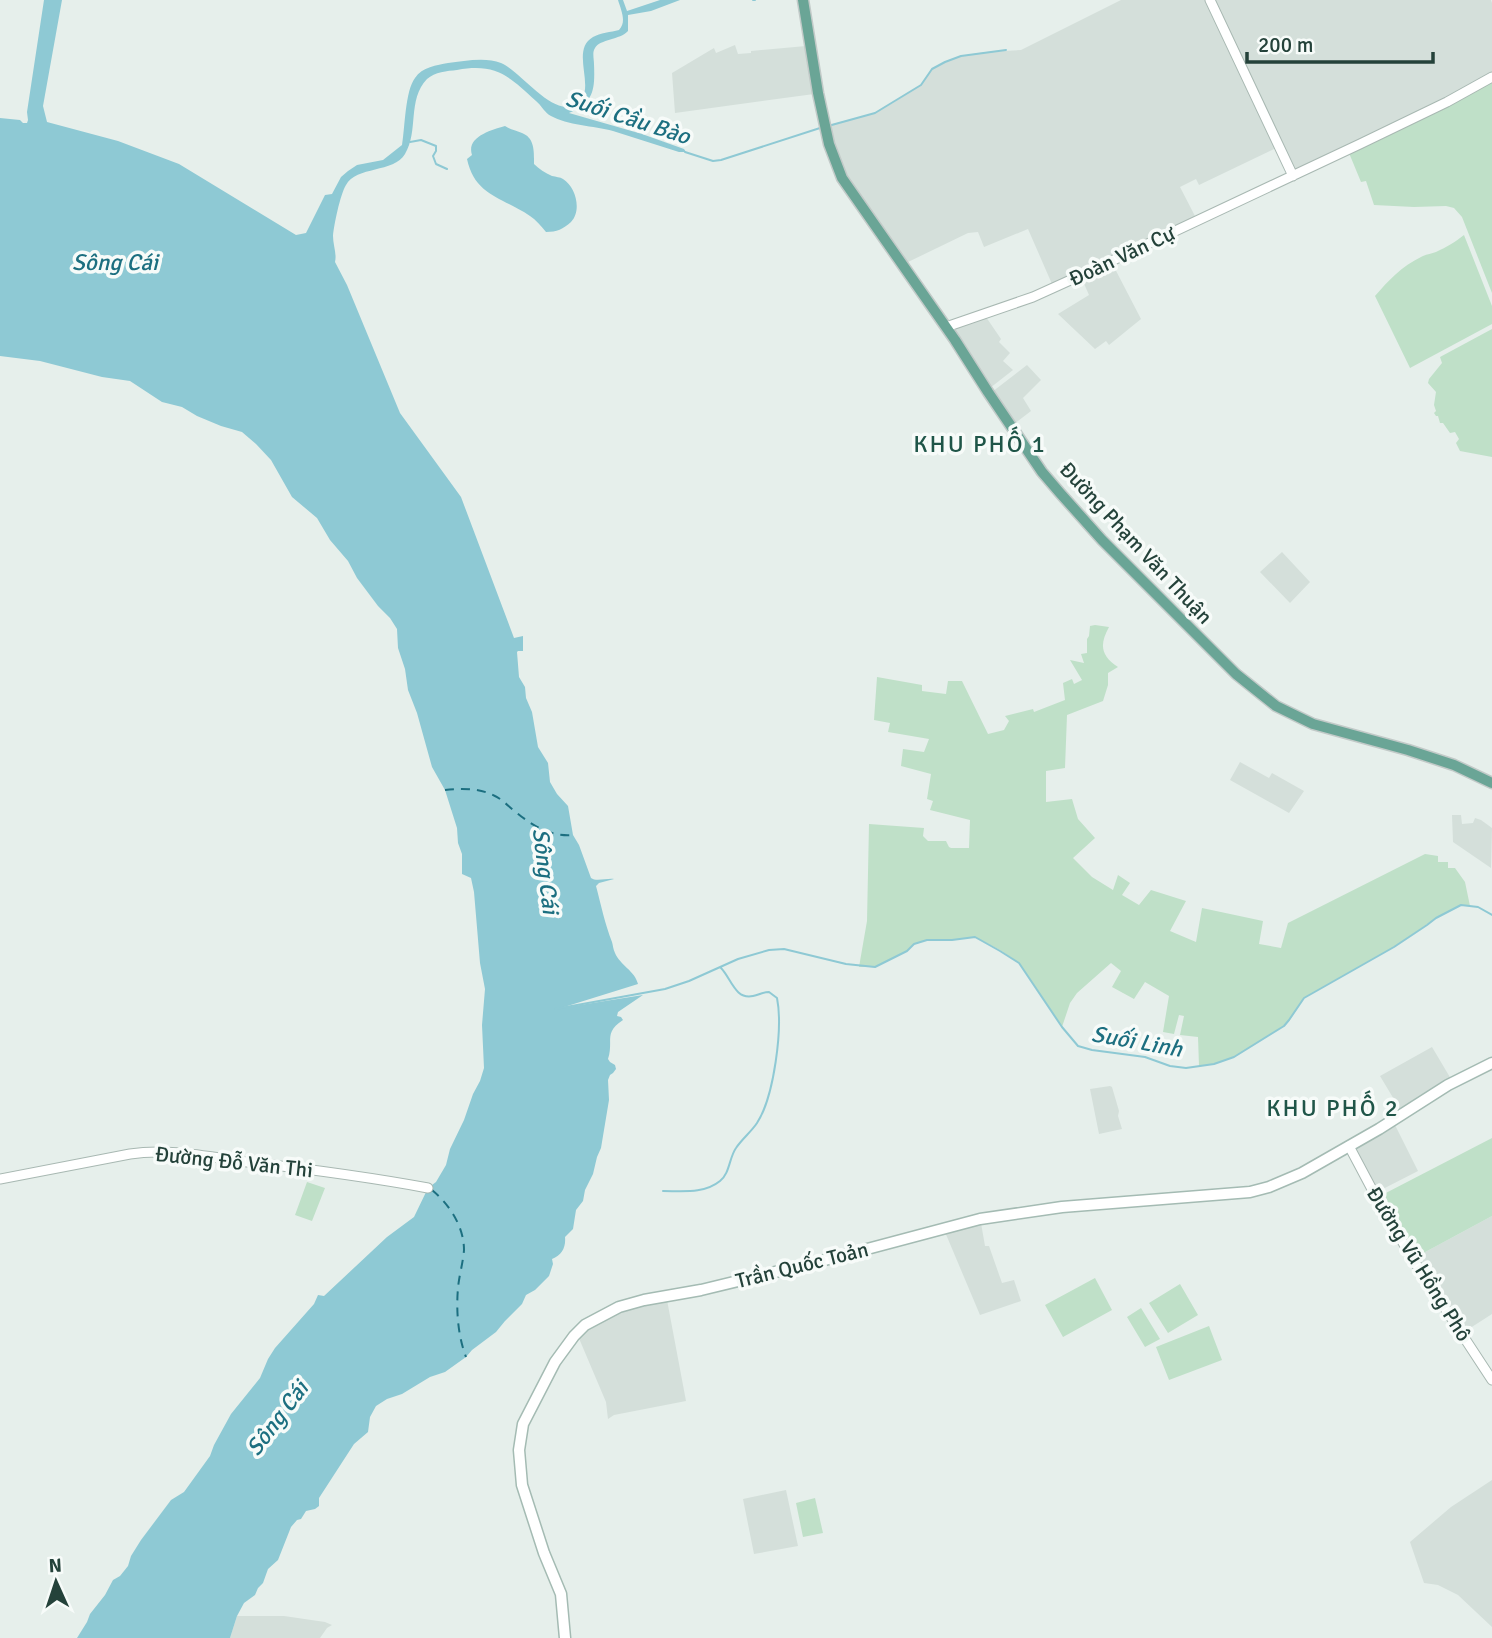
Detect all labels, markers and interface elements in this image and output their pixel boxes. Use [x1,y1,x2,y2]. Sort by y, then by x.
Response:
scale bar [1247,21,1432,65]
text: 200 m [1258,32,1313,58]
water label: Suối Cầu Bào [562,84,695,152]
street label: Đoàn Văn Cự [1065,220,1180,292]
water label: Sông Cái [72,248,161,277]
district label: KHU PHỐ 1 [913,426,1047,459]
street label: Đường Phạm Văn Thuận [1054,457,1218,629]
water label: Sông Cái [526,827,565,918]
water label: Suối Linh [1089,1019,1186,1064]
district label: KHU PHỐ 2 [1266,1090,1400,1123]
street label: Đường Đỗ Văn Thi [154,1141,314,1183]
street label: Đường Vũ Hồng Phô [1361,1182,1477,1346]
street label: Trần Quốc Toản [733,1236,871,1294]
water label: Sông Cái [240,1373,317,1461]
north arrow [21,1547,91,1617]
text: N [48,1554,62,1578]

